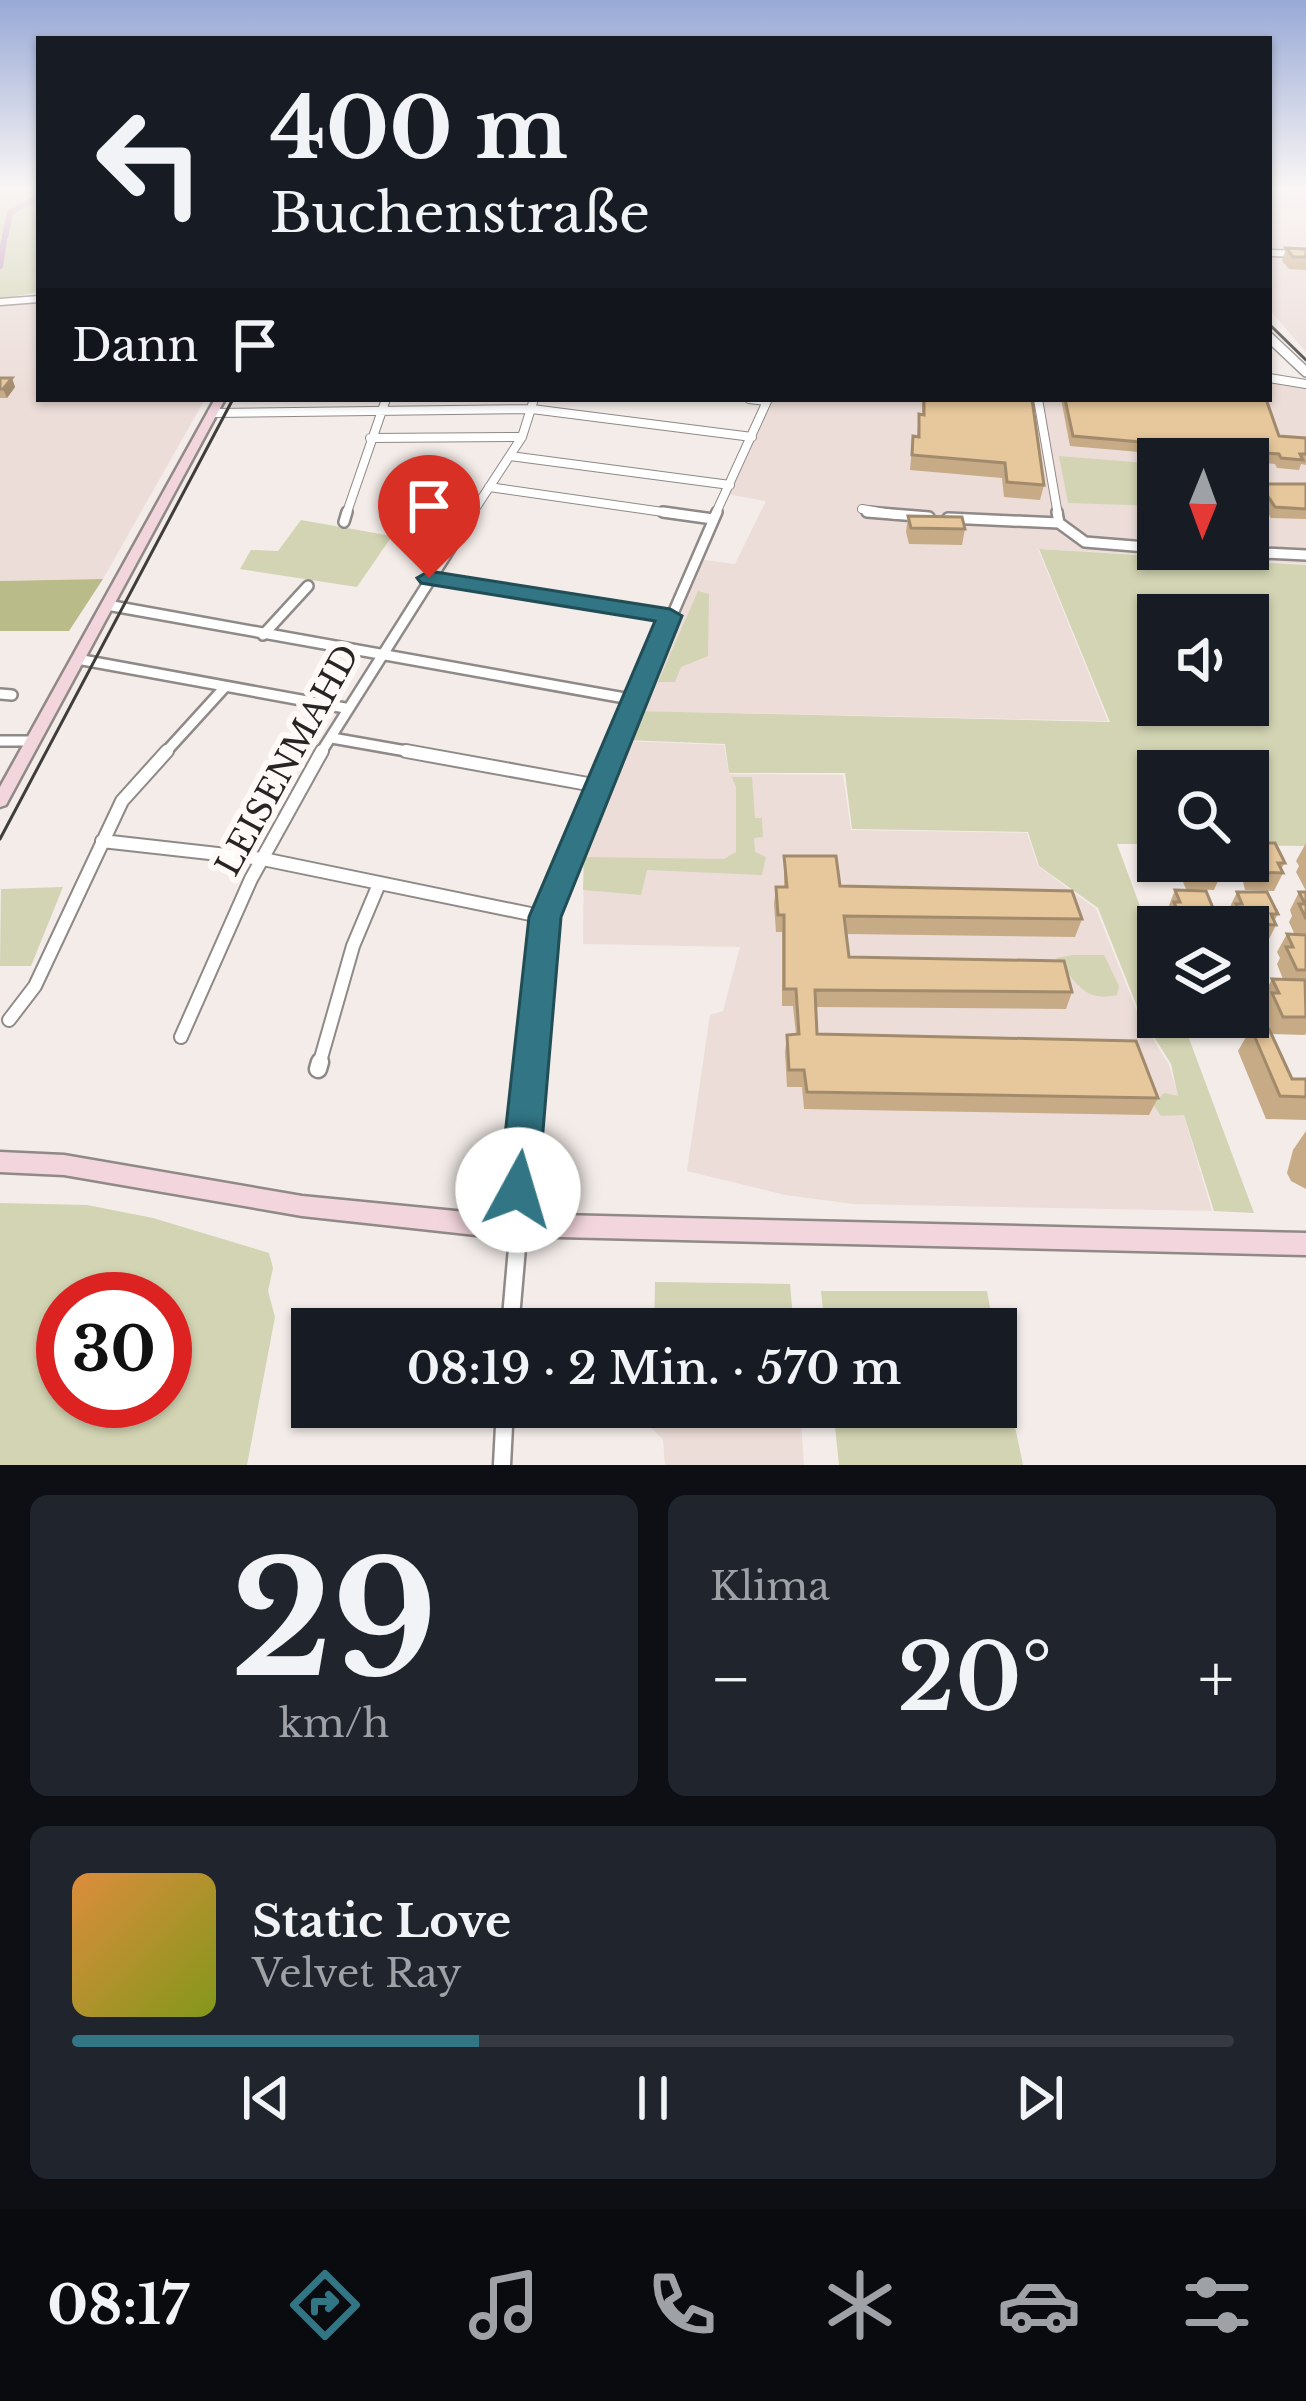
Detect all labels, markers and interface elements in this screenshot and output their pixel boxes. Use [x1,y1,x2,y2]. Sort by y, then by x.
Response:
text: 400 m [270,77,568,181]
icon: left [72,84,228,240]
text: Buchenstraße [270,180,650,247]
icon: arrive [222,312,288,378]
text: Dann [72,317,198,373]
north arrow [1137,438,1269,570]
map controls [1137,438,1269,1038]
pin [378,455,480,578]
icon: arrive [396,473,462,539]
button: sound [1137,594,1269,726]
street label: LEISENMAHD [207,638,368,883]
button: search [1137,750,1269,882]
button: layers [1137,906,1269,1038]
position arrow [455,1127,581,1253]
speed limit sign: 30 [36,1272,192,1428]
text: 08:19 · 2 Min. · 570 m [407,1340,901,1396]
text: 29 [231,1524,437,1717]
text: Klima [710,1562,830,1611]
text: 20° [897,1623,1052,1734]
text: − [710,1638,752,1720]
text: + [1198,1638,1234,1720]
text: km/h [279,1699,389,1748]
text: Static Love [252,1893,511,1949]
text: Velvet Ray [252,1949,462,1998]
icon: previous [233,2065,299,2131]
icon: pause [620,2065,686,2131]
icon: next [1007,2065,1073,2131]
icon: directions [283,2263,367,2347]
icon: music [462,2263,546,2347]
icon: phone [640,2263,724,2347]
icon: climate [818,2263,902,2347]
icon: car [997,2263,1081,2347]
icon: filters [1175,2263,1259,2347]
text: 08:17 [47,2272,189,2339]

